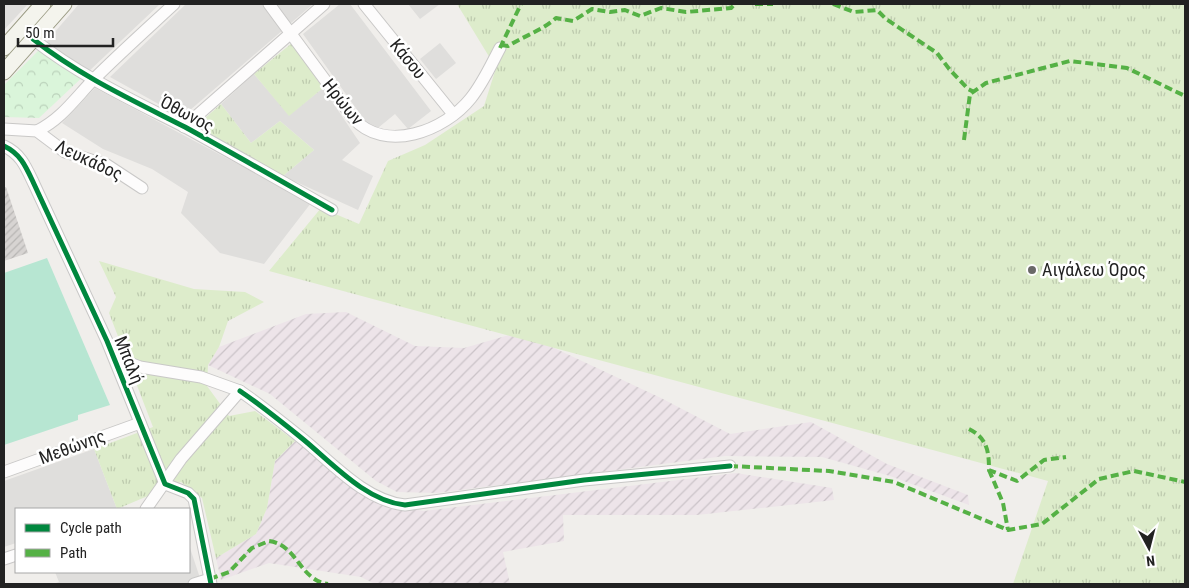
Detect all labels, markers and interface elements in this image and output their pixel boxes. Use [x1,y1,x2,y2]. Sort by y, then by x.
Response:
scale bar [18,15,112,47]
text: 50 m [25,24,55,42]
street label: Κάσου [386,35,431,83]
street label: Ηρώων [318,74,369,129]
street label: Όθωνος [156,90,218,136]
street label: Λευκάδος [52,135,126,184]
place label: Αιγάλεω Όρος [1042,259,1146,280]
marker: Αιγάλεω Όρος [1026,264,1038,276]
street label: Μπαλή [110,333,149,387]
street label: Μεθώνης [36,425,108,468]
legend [15,508,190,573]
text: Cycle path [60,519,122,537]
north arrow [1124,523,1174,573]
text: Path [60,544,87,562]
text: N [1145,552,1156,569]

